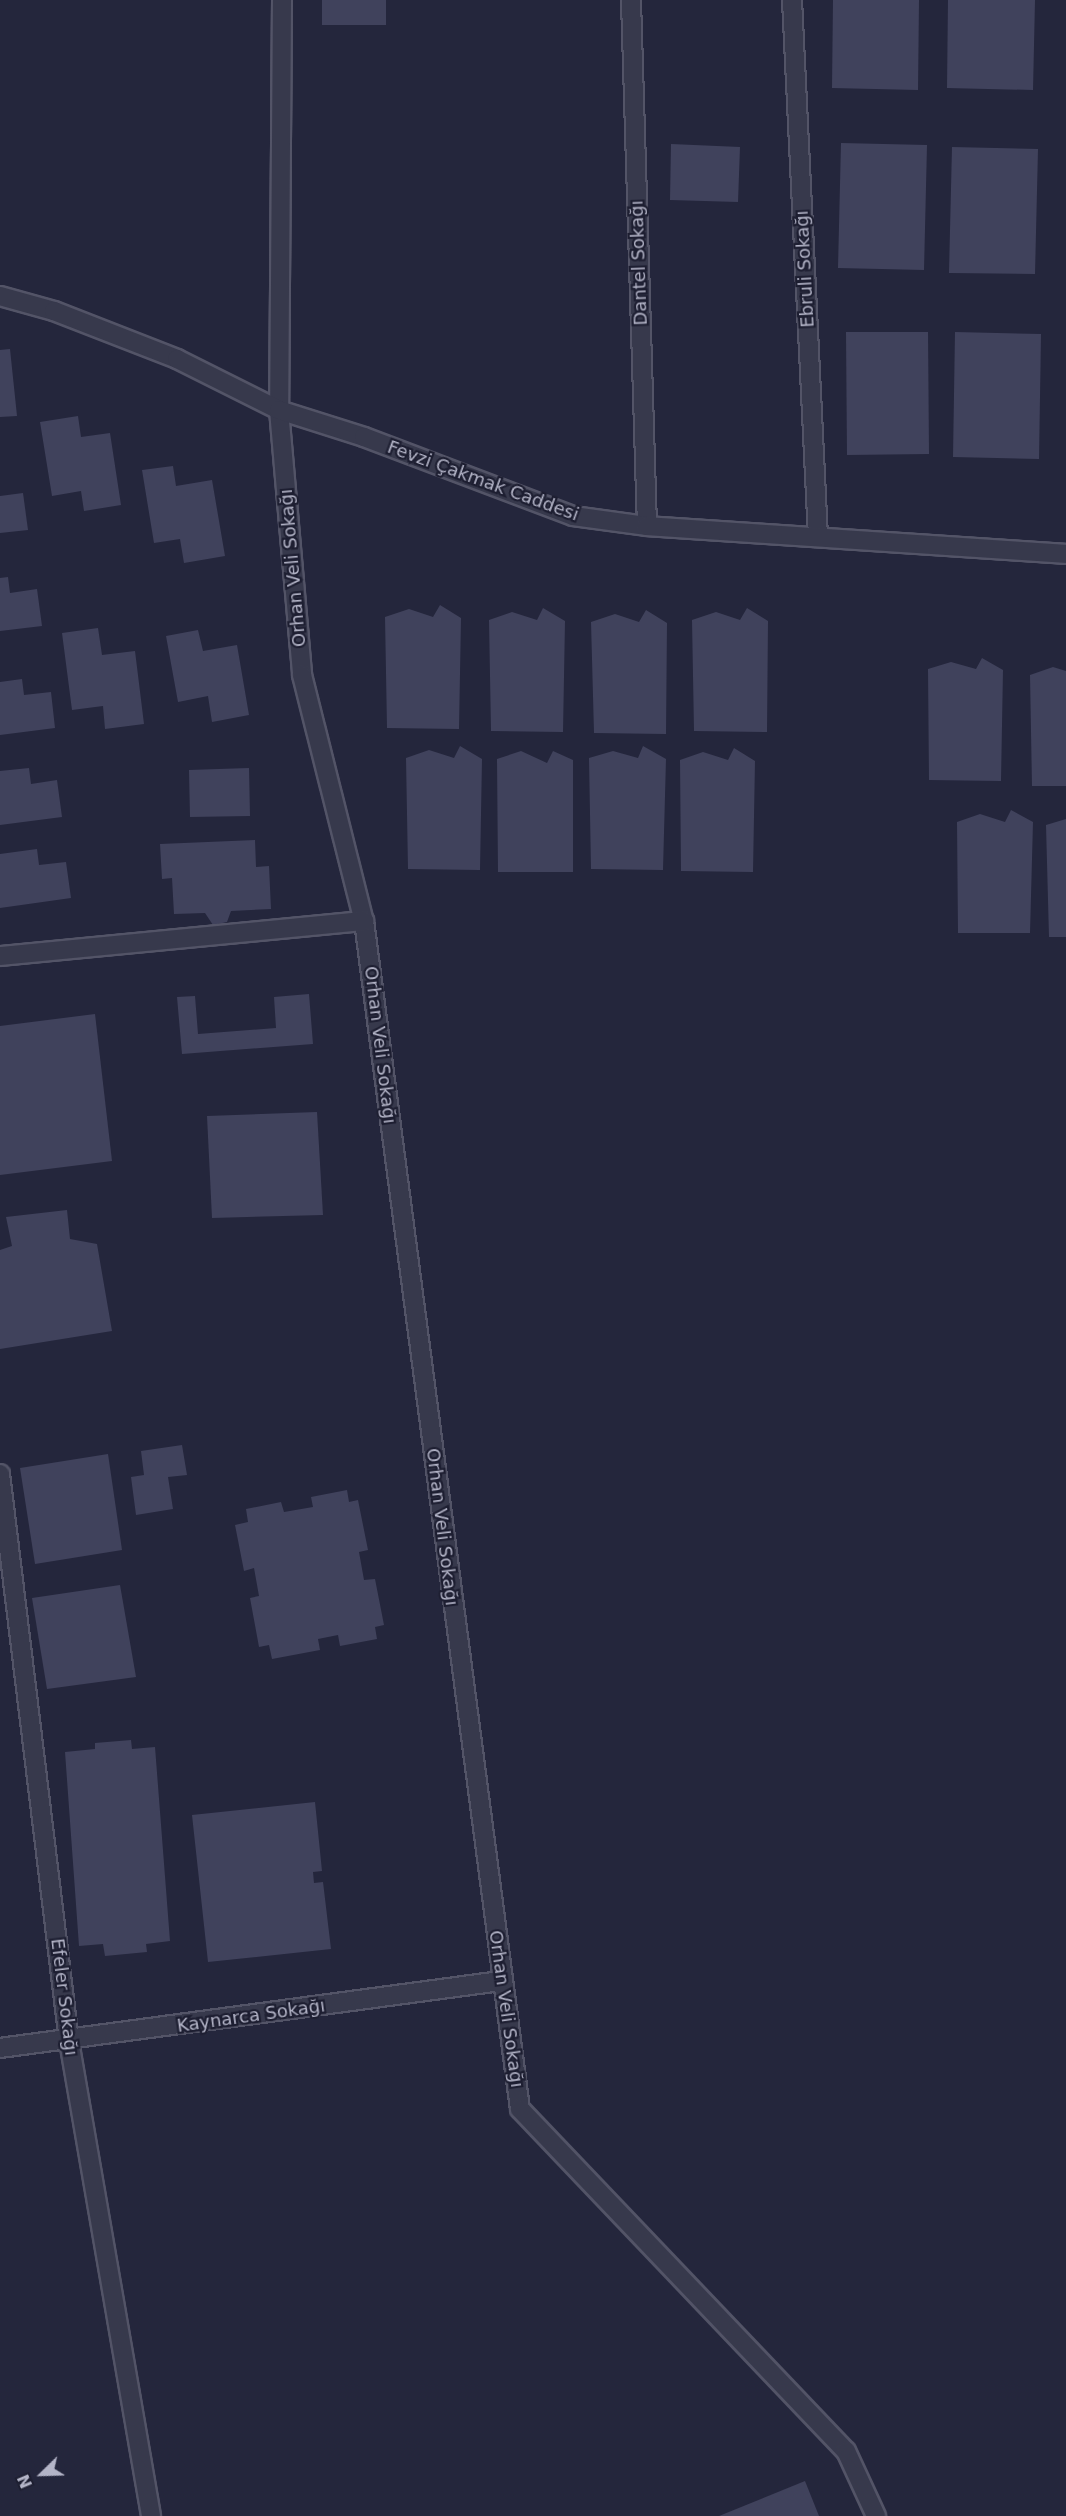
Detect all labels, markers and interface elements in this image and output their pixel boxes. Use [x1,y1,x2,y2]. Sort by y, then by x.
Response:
street label: Dantel Sokağı [626,200,652,326]
street label: Ebruli Sokağı [791,210,819,328]
street label: Fevzi Çakmak Caddesi [384,436,582,526]
street label: Orhan Veli Sokağı [275,488,311,648]
street label: Orhan Veli Sokağı [360,965,400,1125]
street label: Orhan Veli Sokağı [422,1447,462,1607]
street label: Orhan Veli Sokağı [484,1929,528,2089]
street label: Efeler Sokağı [46,1937,82,2057]
street label: Kaynarca Sokağı [176,1995,326,2037]
north arrow [12,2444,72,2504]
text: N [14,2471,36,2491]

